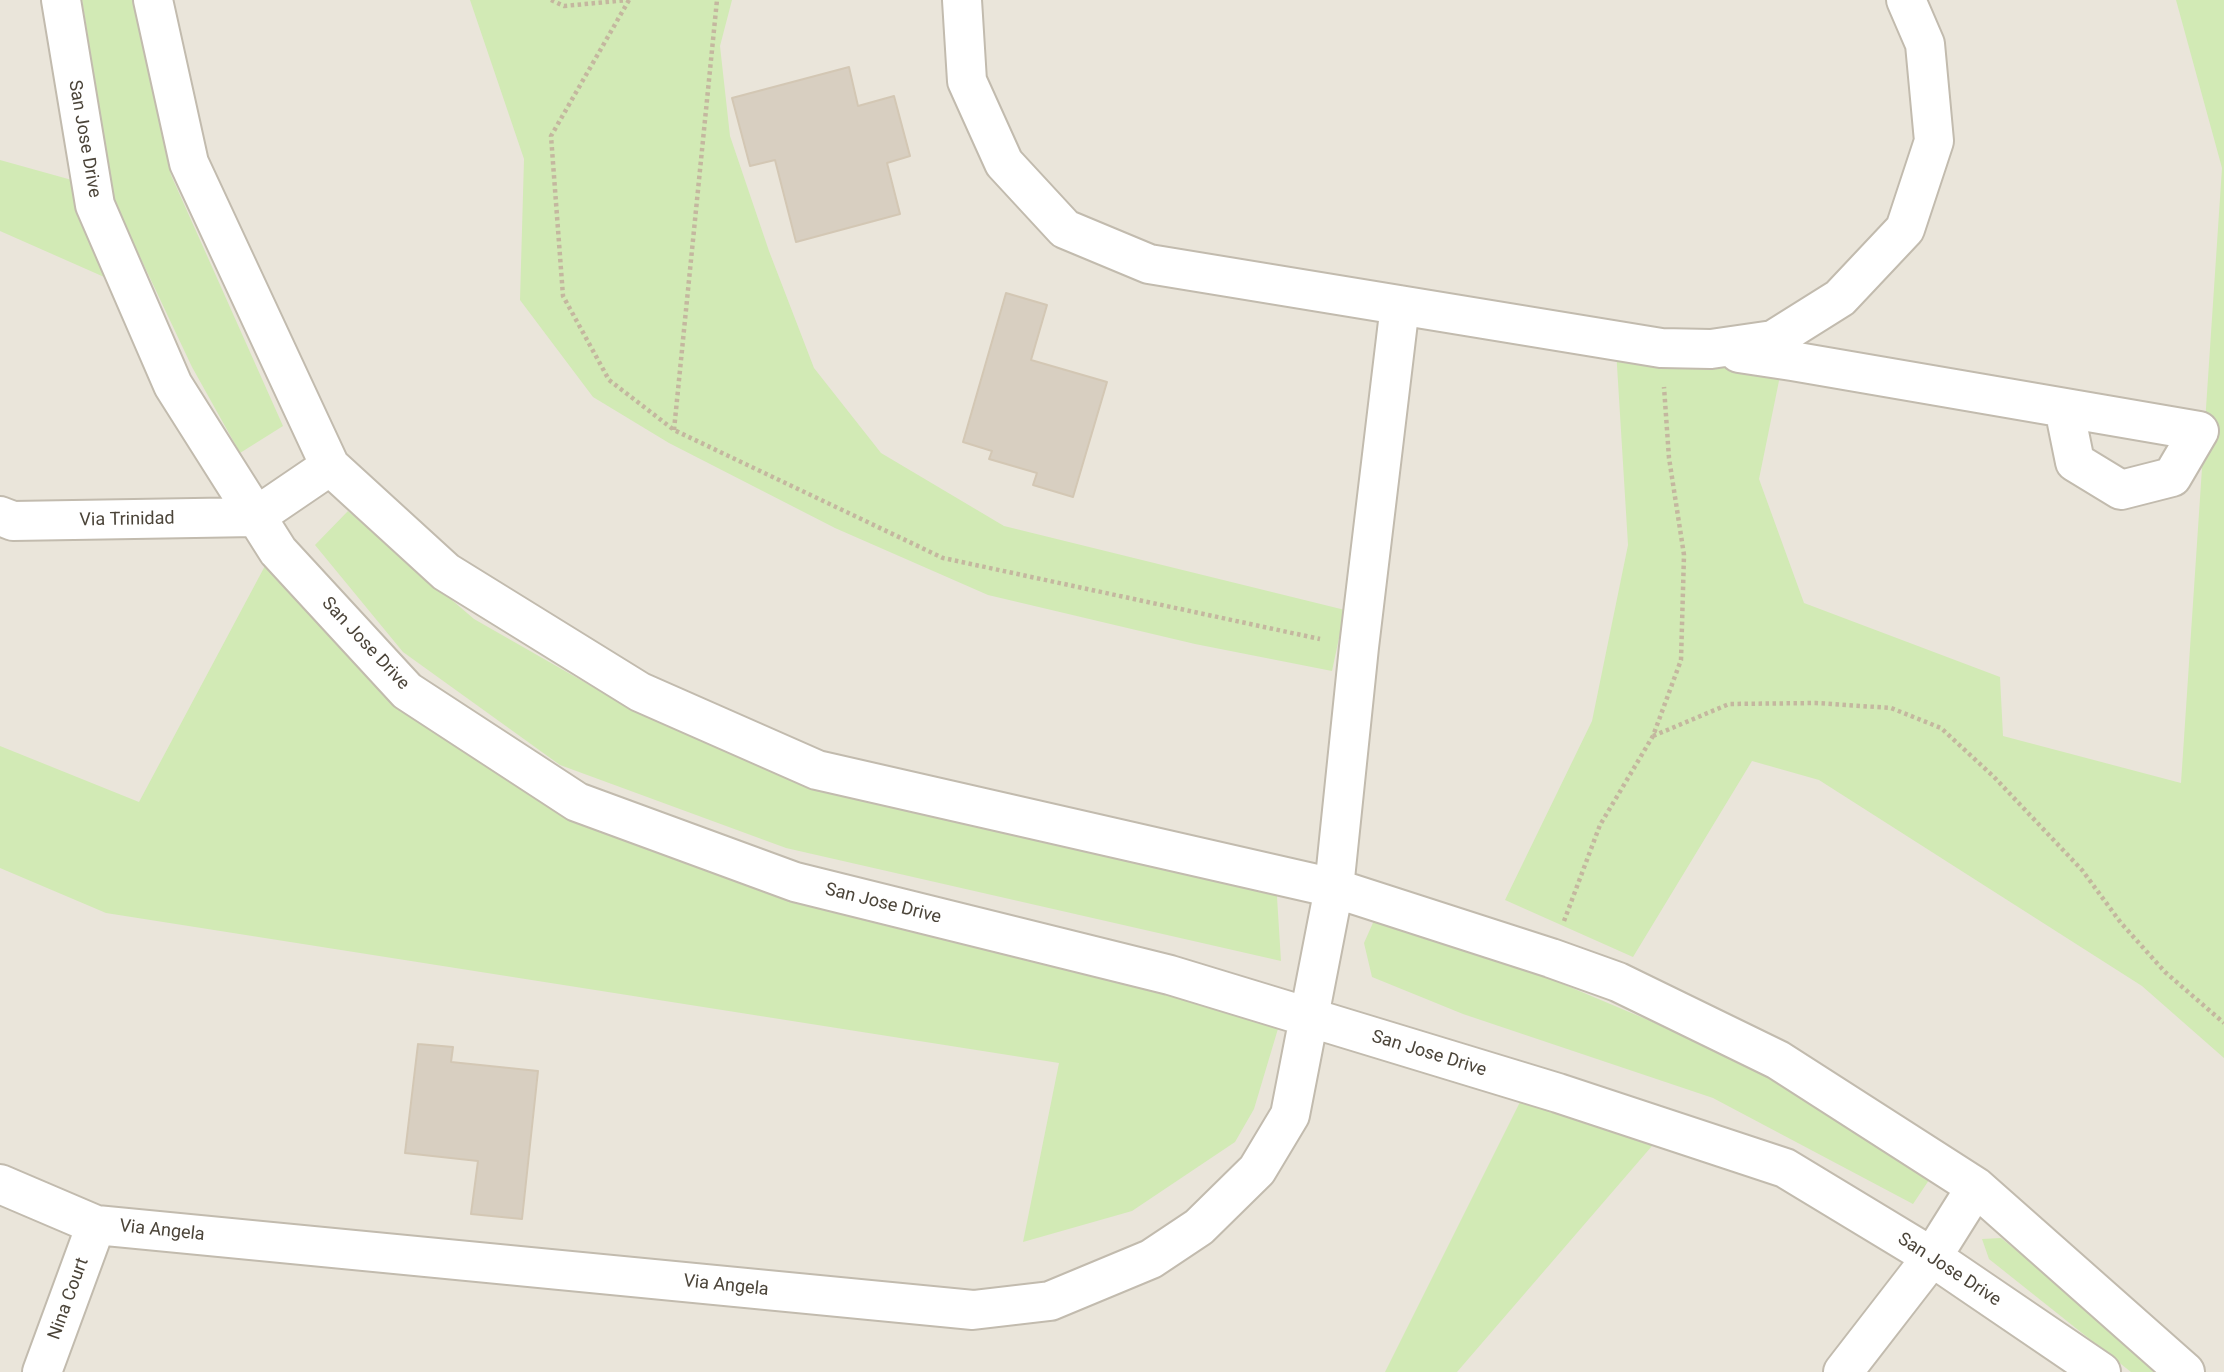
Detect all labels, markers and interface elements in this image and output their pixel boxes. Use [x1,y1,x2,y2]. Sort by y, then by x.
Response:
street label: San Jose Drive [63,79,105,199]
street label: Via Trinidad [79,508,175,532]
street label: San Jose Drive [317,593,413,695]
street label: San Jose Drive [823,879,943,929]
street label: San Jose Drive [1369,1026,1489,1082]
street label: Via Angela [118,1216,206,1246]
street label: San Jose Drive [1893,1229,2005,1311]
street label: Nina Court [44,1255,94,1343]
street label: Via Angela [682,1271,770,1301]

